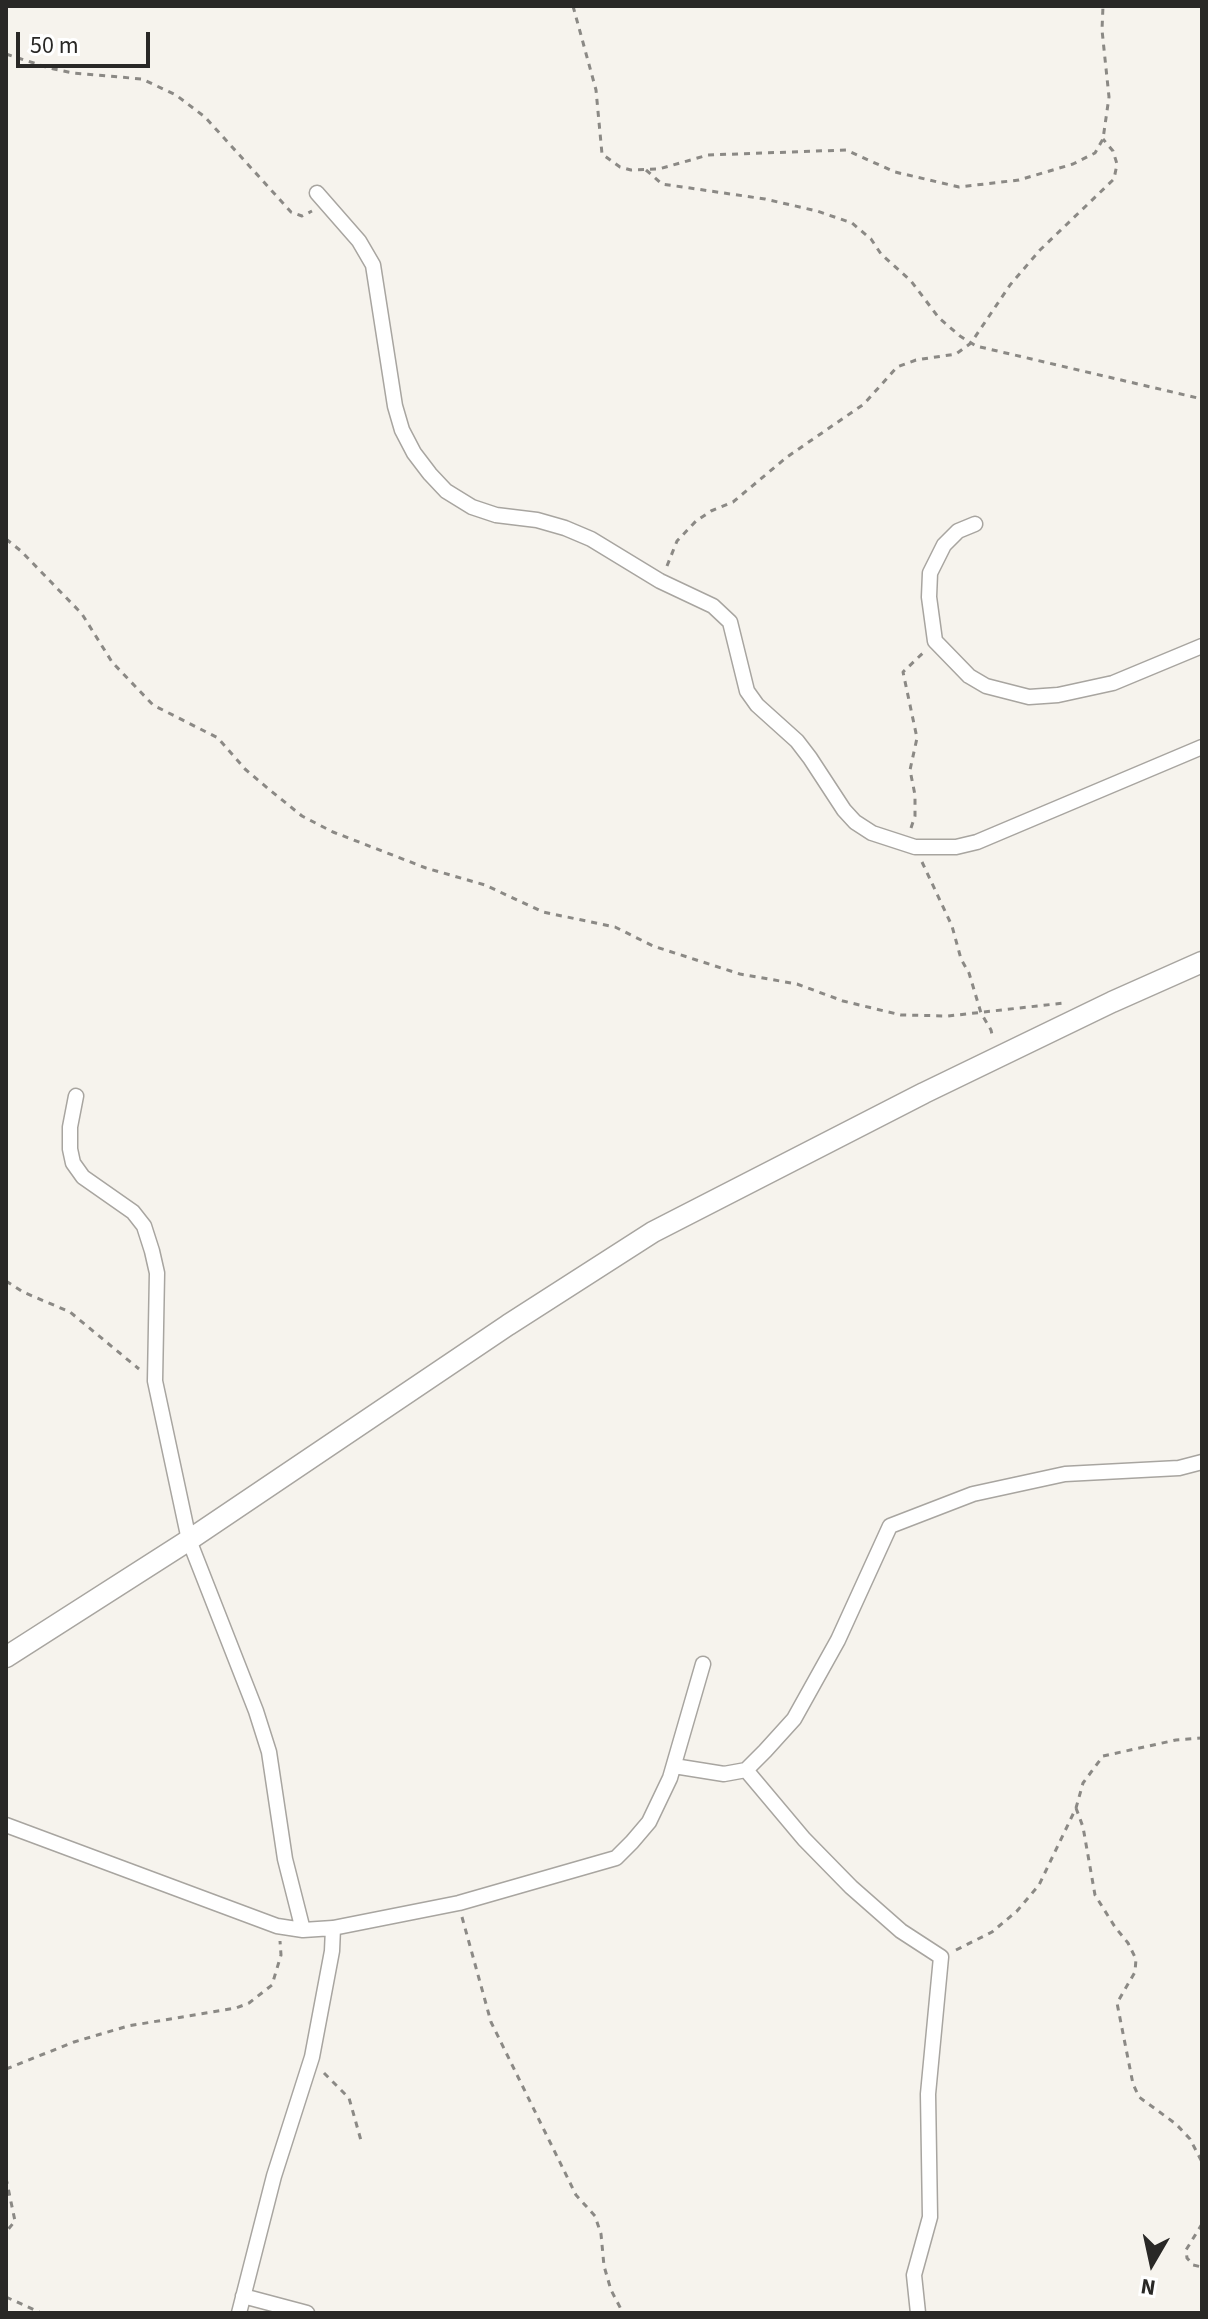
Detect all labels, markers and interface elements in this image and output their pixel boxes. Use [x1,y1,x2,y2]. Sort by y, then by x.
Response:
scale bar [20,16,154,66]
text: 50 m [30,28,79,63]
north arrow [1112,2223,1192,2303]
text: N [1139,2270,1158,2304]

